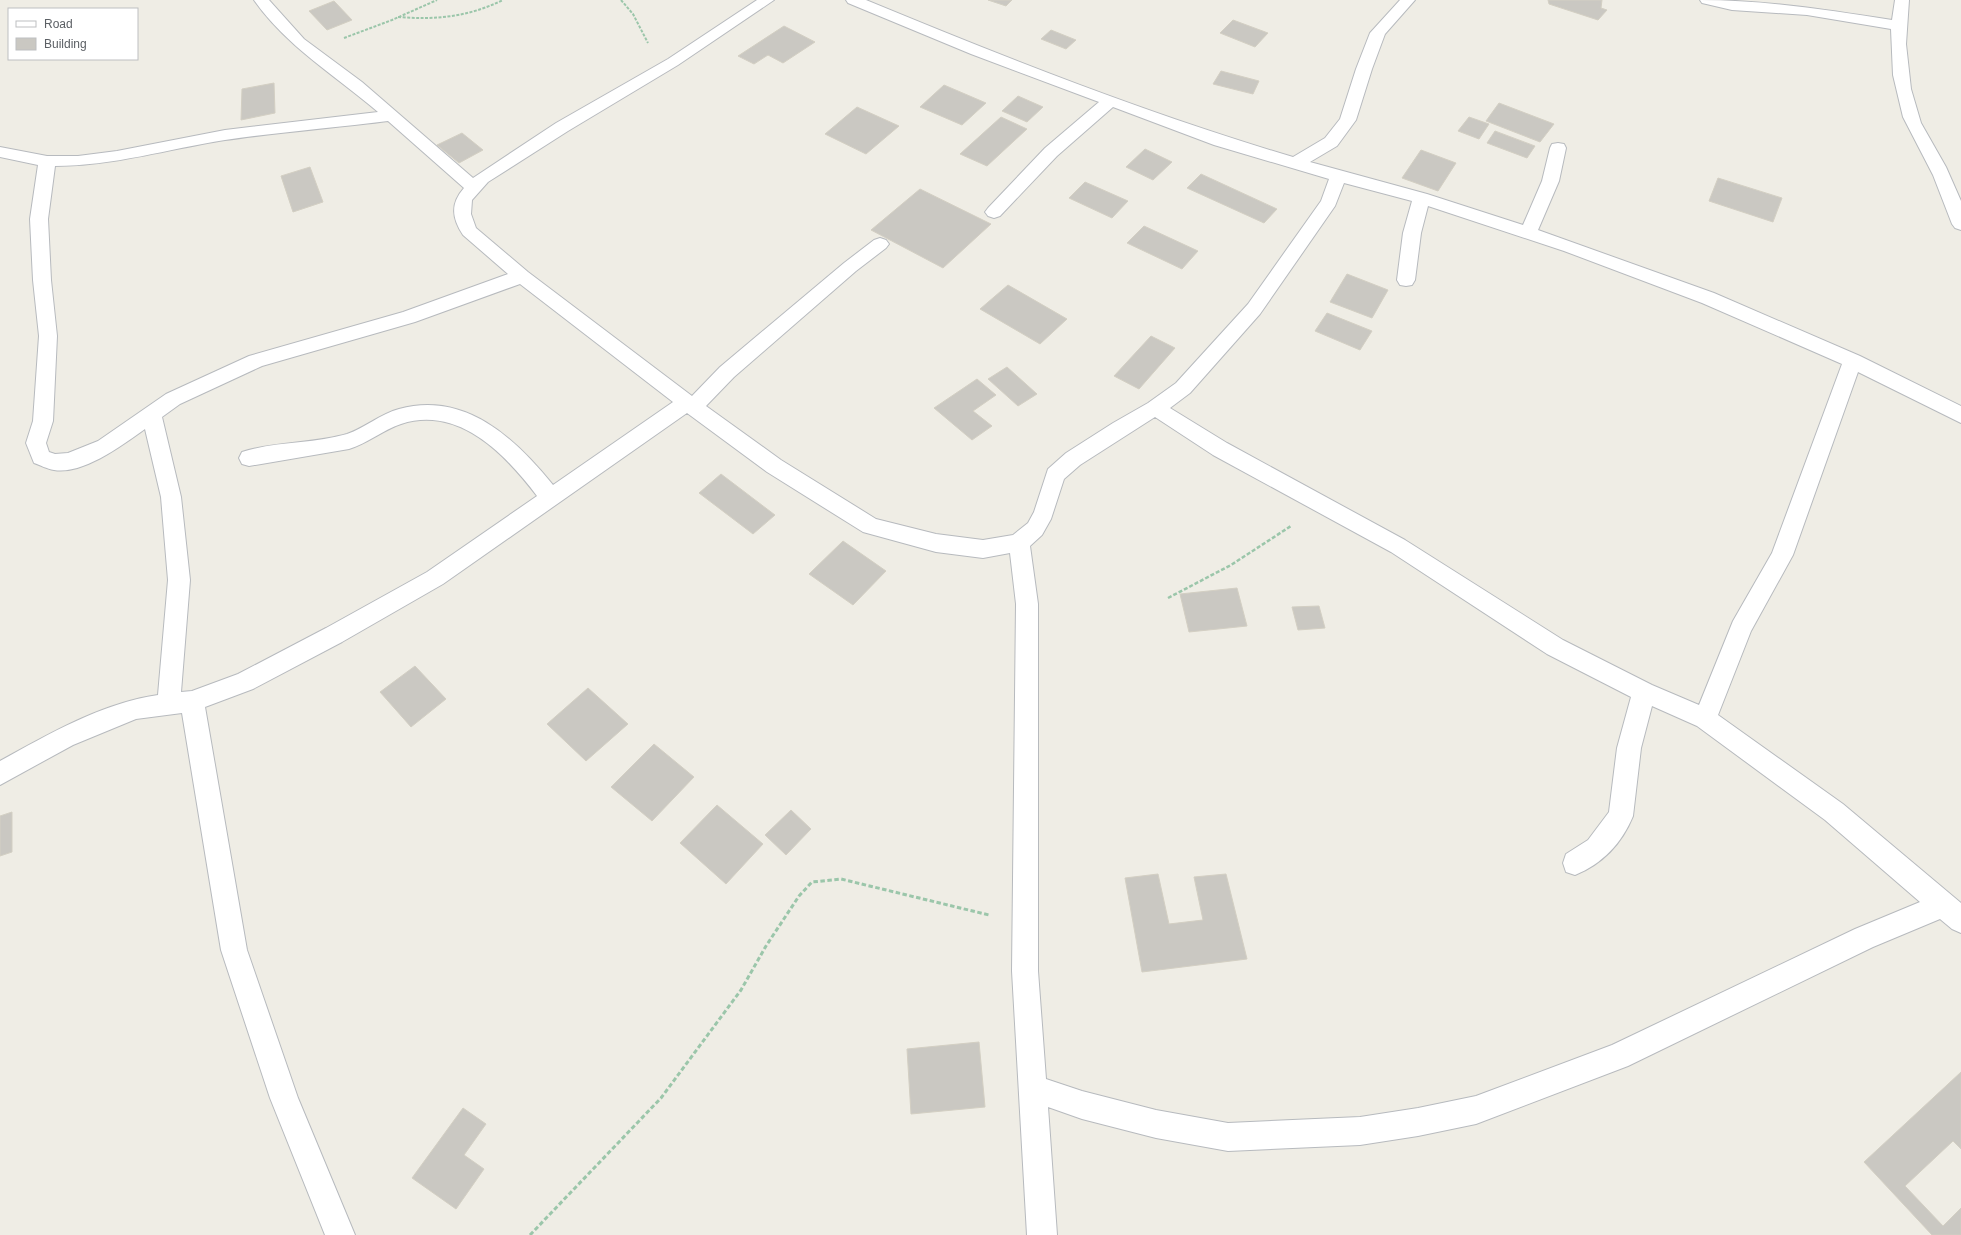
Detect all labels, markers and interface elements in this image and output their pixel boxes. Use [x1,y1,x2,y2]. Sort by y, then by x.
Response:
legend [8,8,138,60]
text: Road [44,17,73,31]
text: Building [44,37,87,51]

